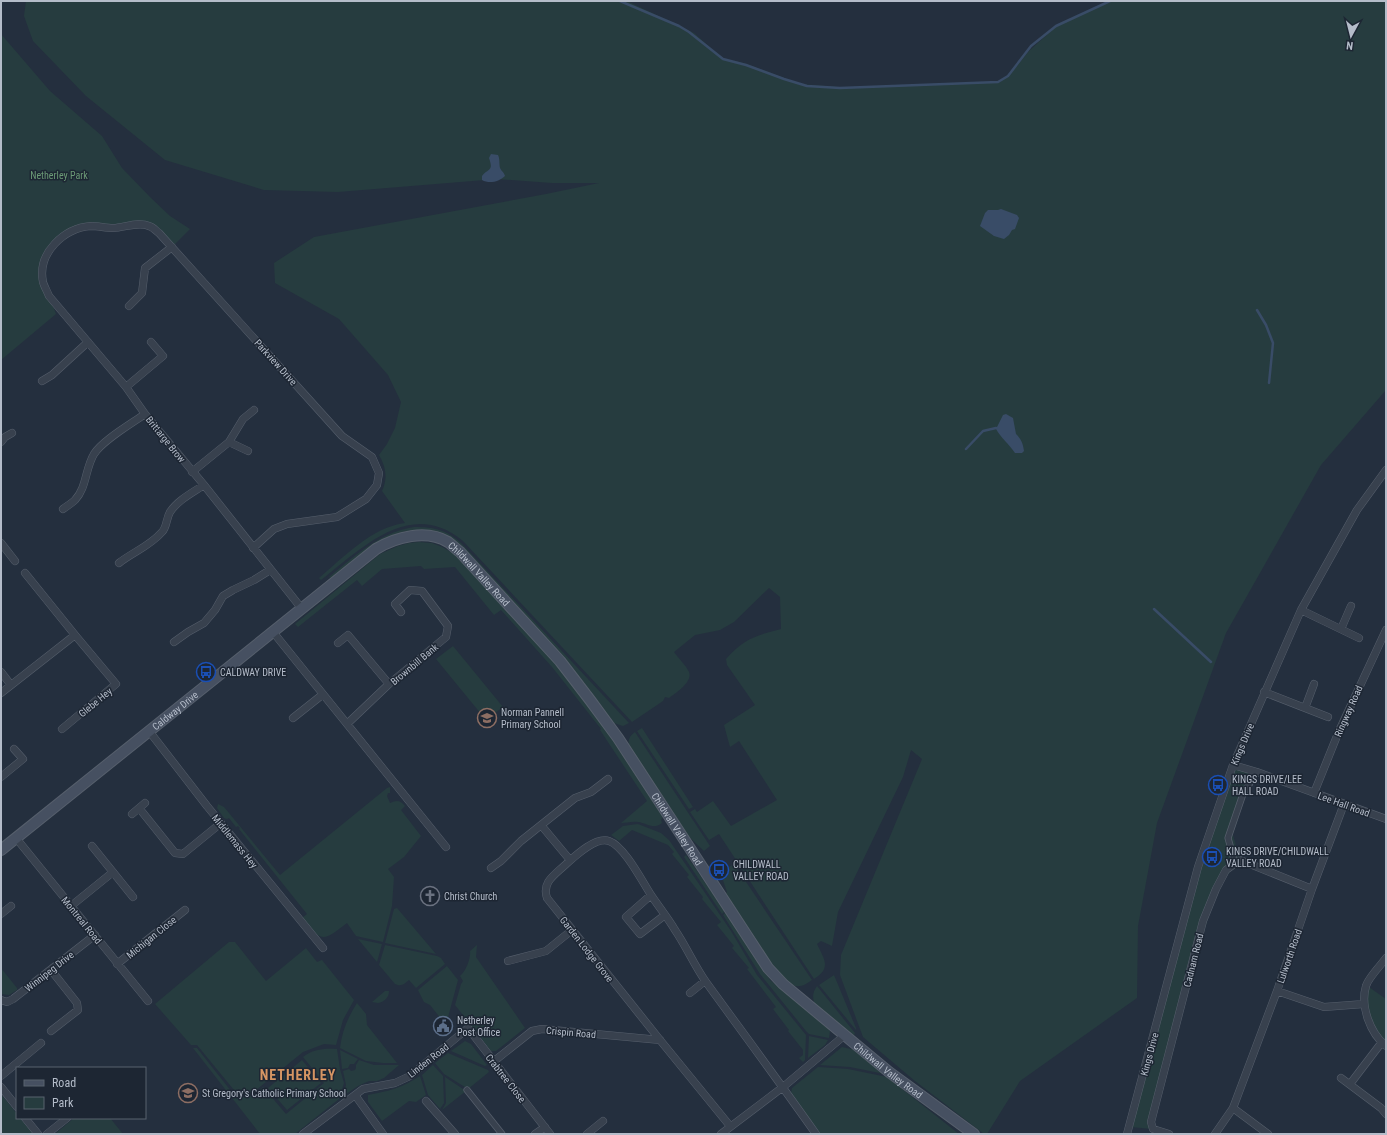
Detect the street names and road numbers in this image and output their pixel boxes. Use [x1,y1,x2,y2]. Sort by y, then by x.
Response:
street label: Parkview Drive [252,337,299,388]
street label: Brittarge Brow [144,414,188,465]
street label: Childwall Valley Road [446,540,512,608]
street label: Brownbill Bank [388,641,441,687]
street label: Ringway Road [1332,684,1365,739]
street label: Glebe Hey [77,685,114,719]
street label: Caldway Drive [150,689,201,732]
street label: Kings Drive [1229,721,1256,767]
street label: Lee Hall Road [1316,790,1371,819]
street label: Childwall Valley Road [649,791,705,868]
street label: Middlemass Hey [210,812,259,870]
street label: Montreal Road [59,895,104,946]
street label: Michigan Close [124,914,179,961]
street label: Garden Lodge Grove [558,914,616,984]
street label: Lulworth Road [1275,928,1304,985]
street label: Cadnam Road [1181,932,1205,988]
street label: Winnipeg Drive [23,949,76,994]
street label: Crispin Road [546,1025,596,1040]
street label: Kings Drive [1138,1031,1161,1077]
street label: Childwall Valley Road [851,1040,925,1101]
street label: Linden Road [406,1041,451,1080]
street label: Crabtree Close [483,1052,528,1105]

